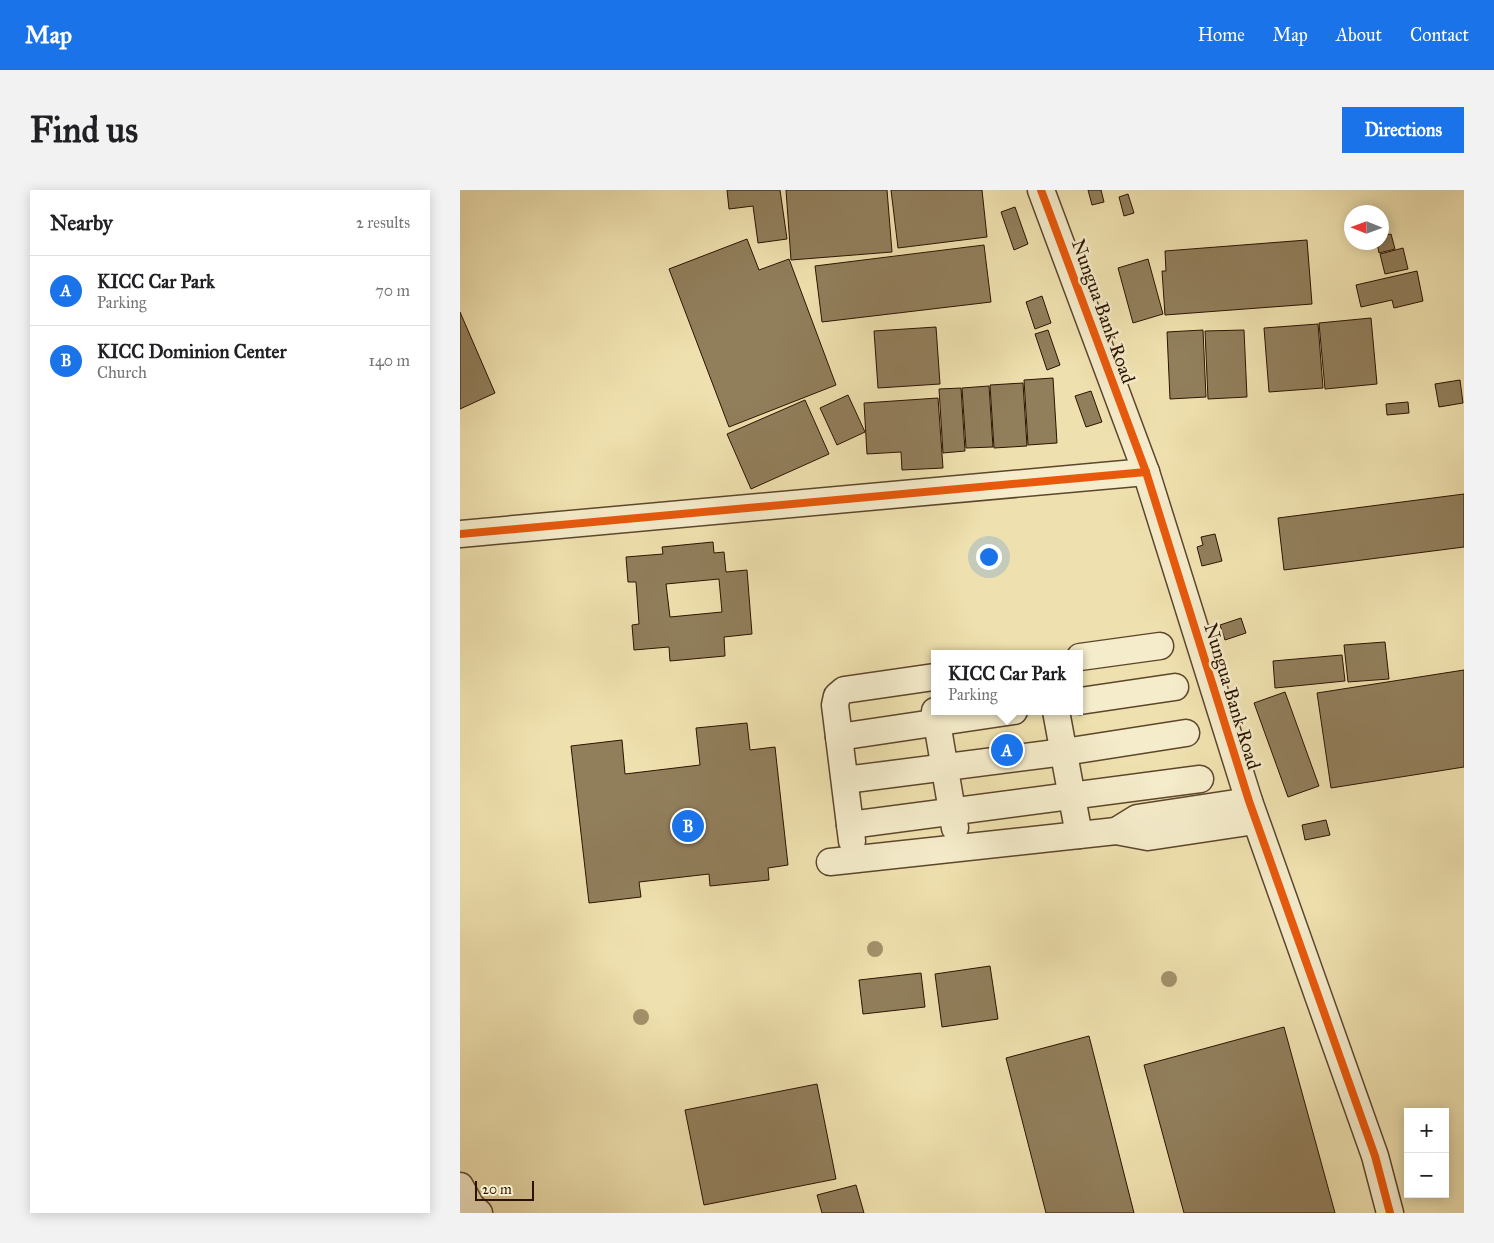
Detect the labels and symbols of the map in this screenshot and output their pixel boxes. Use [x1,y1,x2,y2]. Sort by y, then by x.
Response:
north arrow [1344,205,1389,250]
street label: Nungua Bank Road [1066,236,1140,387]
your location [976,544,1002,570]
street label: Nungua Bank Road [1198,620,1266,773]
pin: A [991,731,1023,769]
pin: B [672,807,704,845]
scale bar [475,1178,534,1201]

